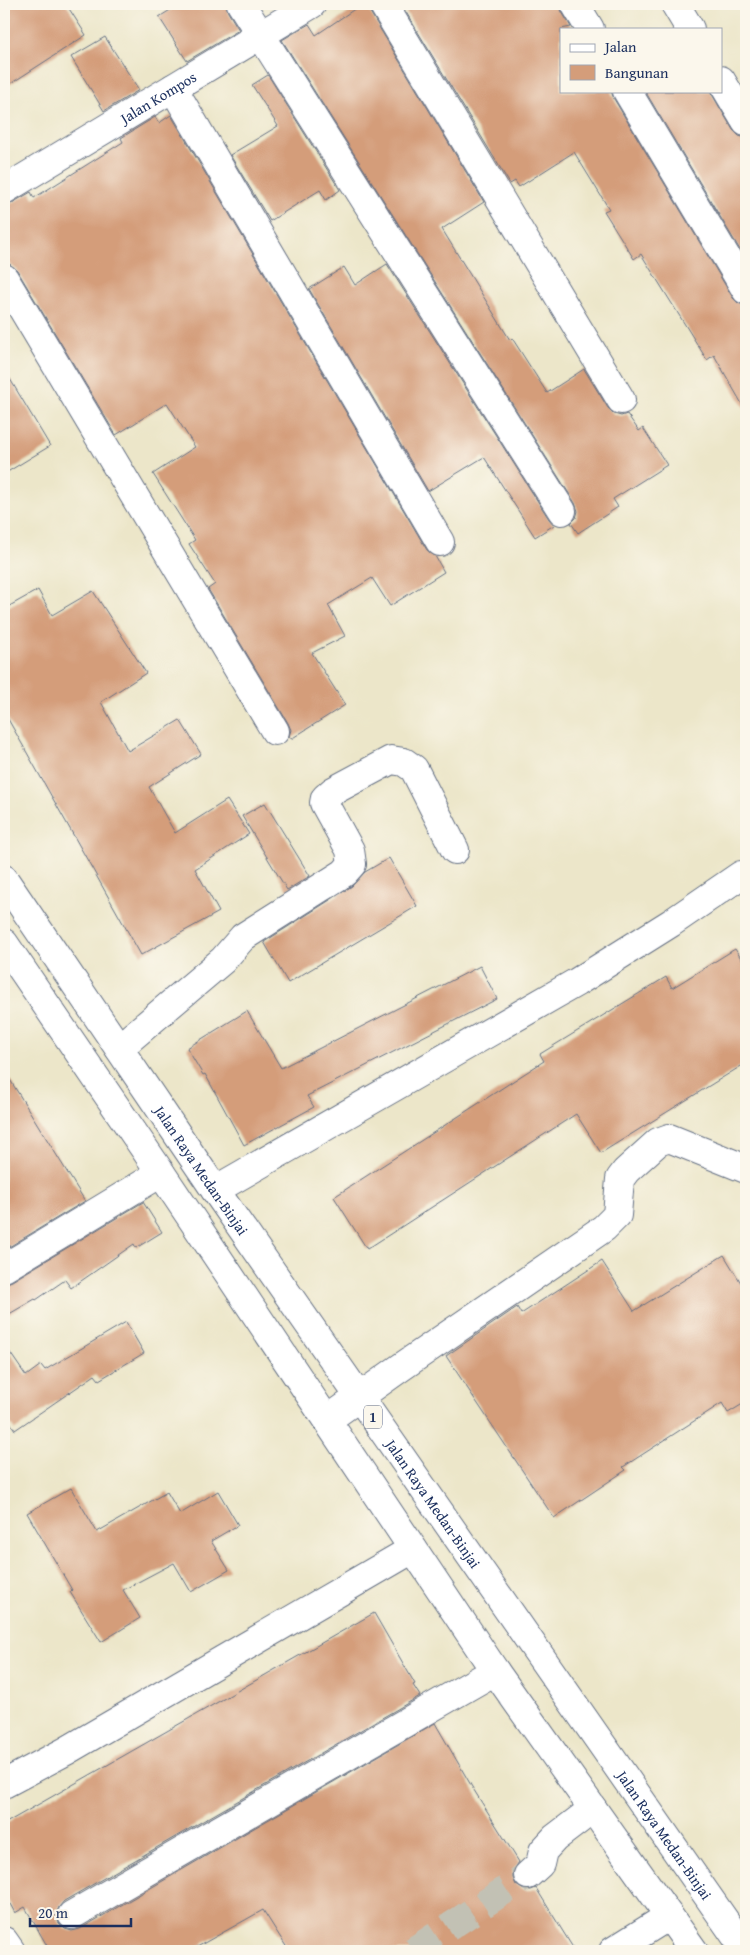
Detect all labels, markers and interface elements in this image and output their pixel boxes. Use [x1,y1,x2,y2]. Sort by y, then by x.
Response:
legend [560,28,722,92]
text: Jalan [603,36,637,57]
text: Bangunan [605,62,669,83]
street label: Jalan Kompos [114,66,200,129]
street label: Jalan Raya Medan-Binjai [149,1099,254,1239]
road number: 1 [364,1405,382,1428]
street label: Jalan Raya Medan-Binjai [380,1433,486,1572]
street label: Jalan Raya Medan-Binjai [611,1764,717,1903]
scale bar [30,1895,131,1927]
text: 20 m [38,1902,69,1923]

